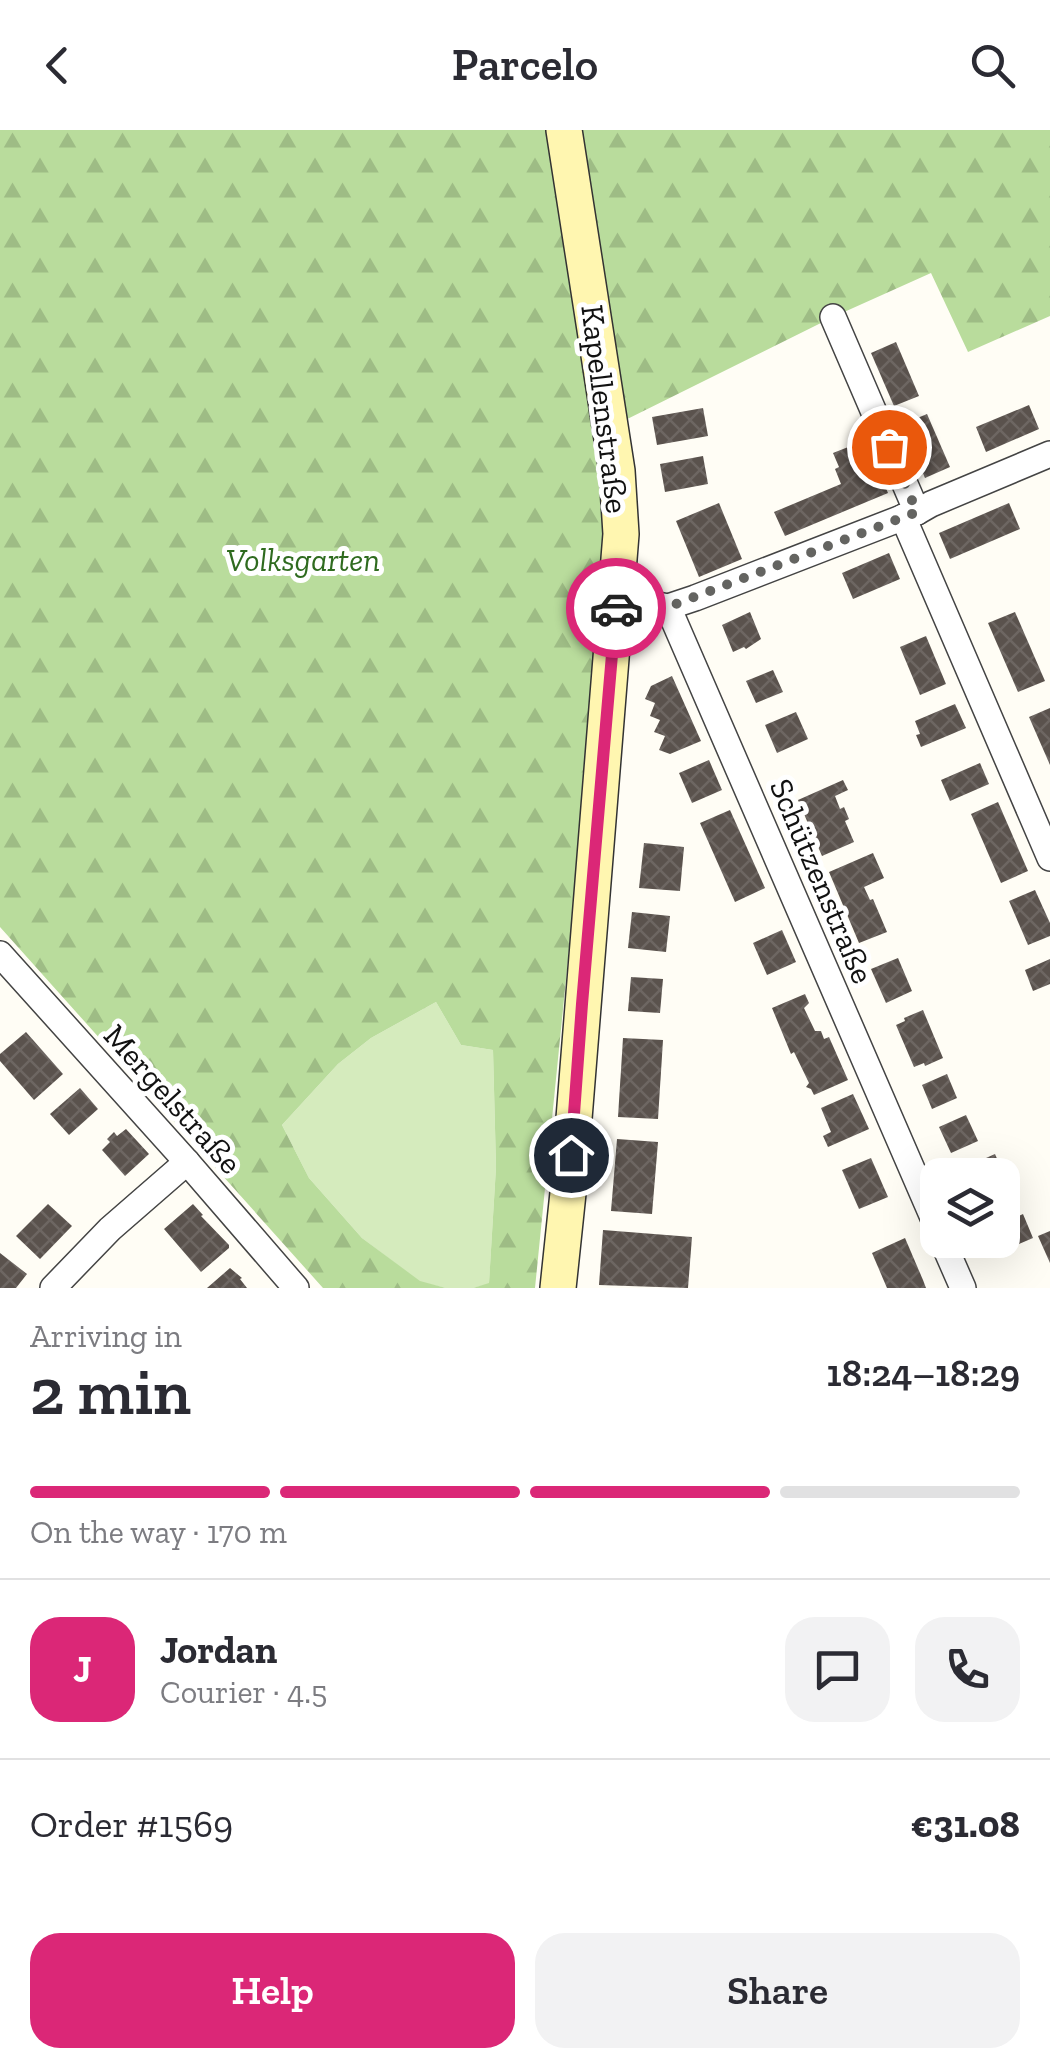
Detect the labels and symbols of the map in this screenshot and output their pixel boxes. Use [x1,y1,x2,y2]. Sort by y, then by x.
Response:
street label: Kapellenstraße [573,303,637,515]
pin [847,405,932,490]
park label: Volksgarten [226,541,380,579]
courier [566,558,666,658]
street label: Schützenstraße [762,773,882,989]
street label: Mergelstraße [96,1017,250,1181]
pin [529,1113,614,1198]

